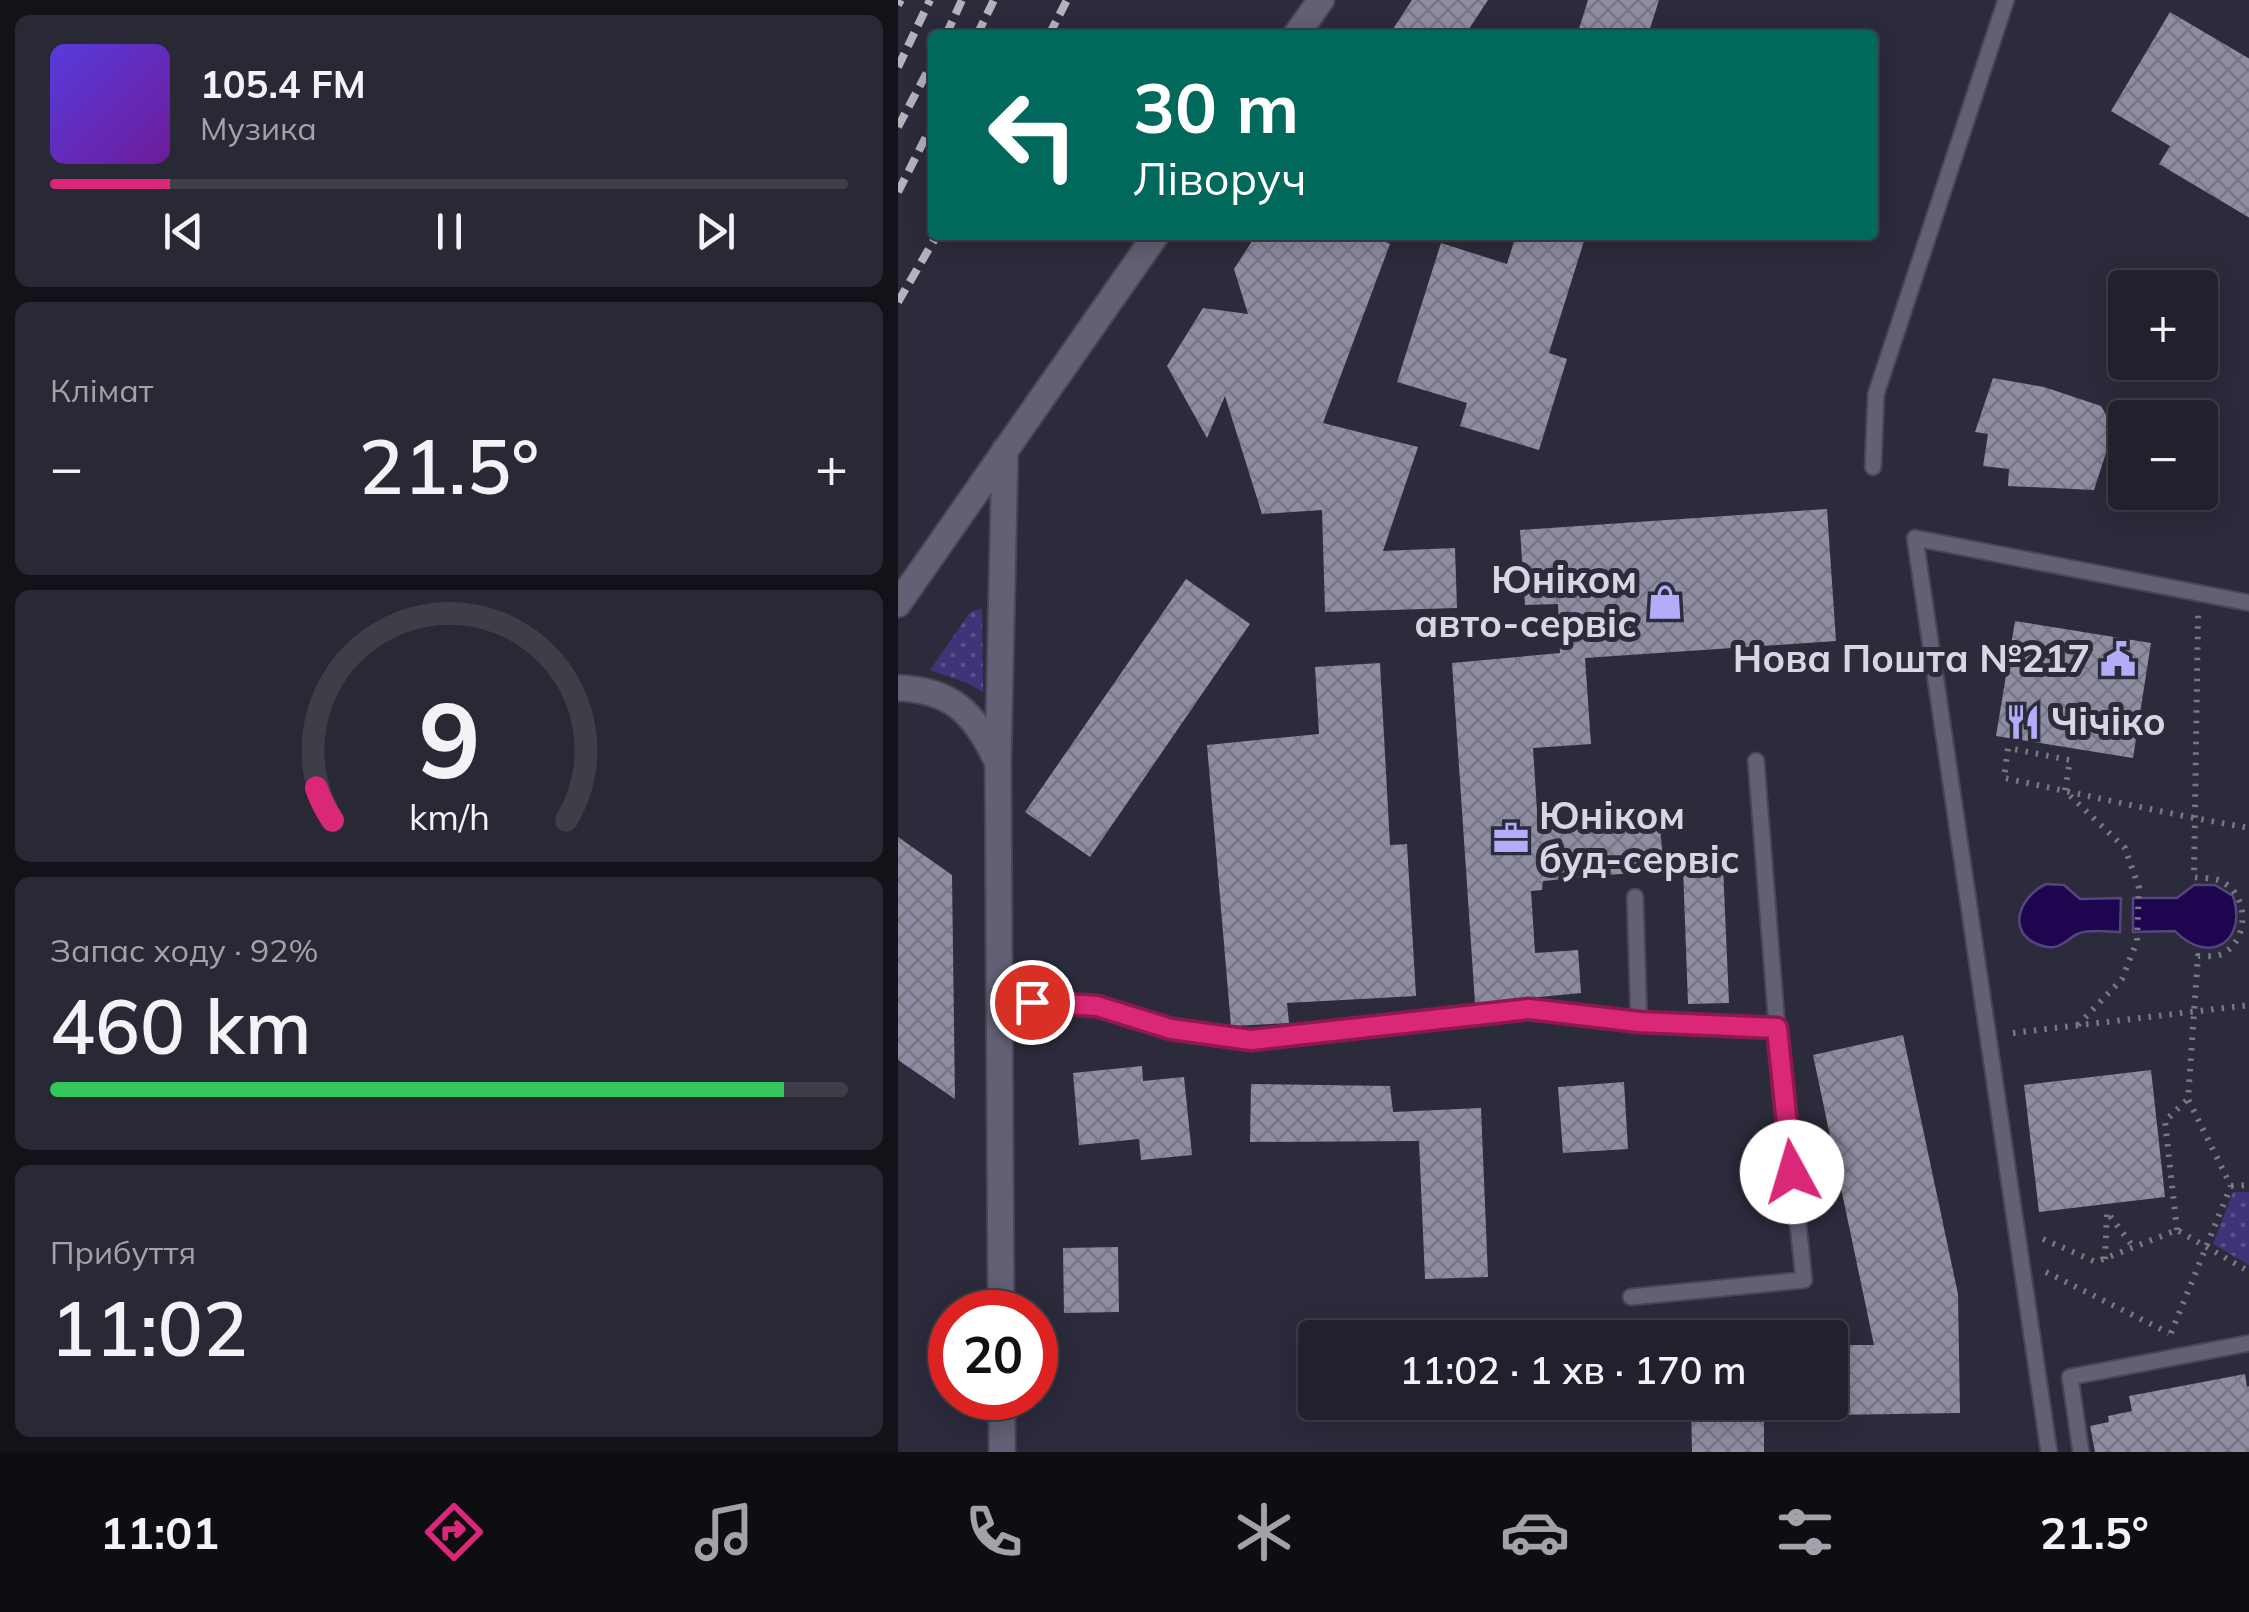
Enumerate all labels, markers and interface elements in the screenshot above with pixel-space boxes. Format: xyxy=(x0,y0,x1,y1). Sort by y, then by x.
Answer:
text: 105.4 FM xyxy=(200,60,366,108)
text: 30 m xyxy=(1133,63,1299,151)
icon: left xyxy=(968,70,1098,200)
text: Музика xyxy=(200,108,317,148)
text: Ліворуч xyxy=(1133,150,1307,206)
icon: previous xyxy=(156,204,211,259)
icon: pause xyxy=(422,204,477,259)
icon: next xyxy=(688,204,743,259)
map controls xyxy=(2108,270,2218,510)
button: + xyxy=(2108,270,2218,380)
text: Клімат xyxy=(50,370,153,410)
button: − xyxy=(2108,400,2218,510)
text: 21.5° xyxy=(359,419,539,513)
text: − xyxy=(50,432,83,501)
text: + xyxy=(815,432,848,501)
place label: Юніком авто-сервіс xyxy=(1414,555,1637,647)
shop icon: Юніком авто-сервіс xyxy=(1646,583,1684,621)
place label: Нова Пошта №217 xyxy=(1733,634,2090,682)
public building icon: Нова Пошта №217 xyxy=(2099,640,2137,678)
text: 9 xyxy=(418,673,480,804)
place label: Чічіко xyxy=(2051,697,2166,745)
restaurant icon: Чічіко xyxy=(2004,703,2042,741)
place label: Юніком буд-сервіс xyxy=(1539,791,1740,883)
text: km/h xyxy=(409,794,489,839)
office icon: Юніком буд-сервіс xyxy=(1492,819,1530,857)
text: Запас ходу · 92% xyxy=(50,930,318,970)
pin xyxy=(990,960,1075,1045)
icon: arrive xyxy=(1005,975,1060,1030)
text: 460 km xyxy=(50,979,312,1073)
position arrow xyxy=(1740,1120,1844,1224)
text: Прибуття xyxy=(50,1232,196,1272)
text: 11:02 xyxy=(50,1281,248,1375)
speed limit sign: 20 xyxy=(928,1290,1058,1420)
text: 11:02 · 1 хв · 170 m xyxy=(1400,1346,1746,1394)
icon: directions xyxy=(419,1497,489,1567)
icon: music xyxy=(689,1497,759,1567)
icon: phone xyxy=(959,1497,1029,1567)
icon: climate xyxy=(1229,1497,1299,1567)
icon: car xyxy=(1500,1497,1570,1567)
icon: filters xyxy=(1770,1497,1840,1567)
text: 11:01 xyxy=(100,1504,219,1560)
text: 21.5° xyxy=(2040,1504,2149,1560)

